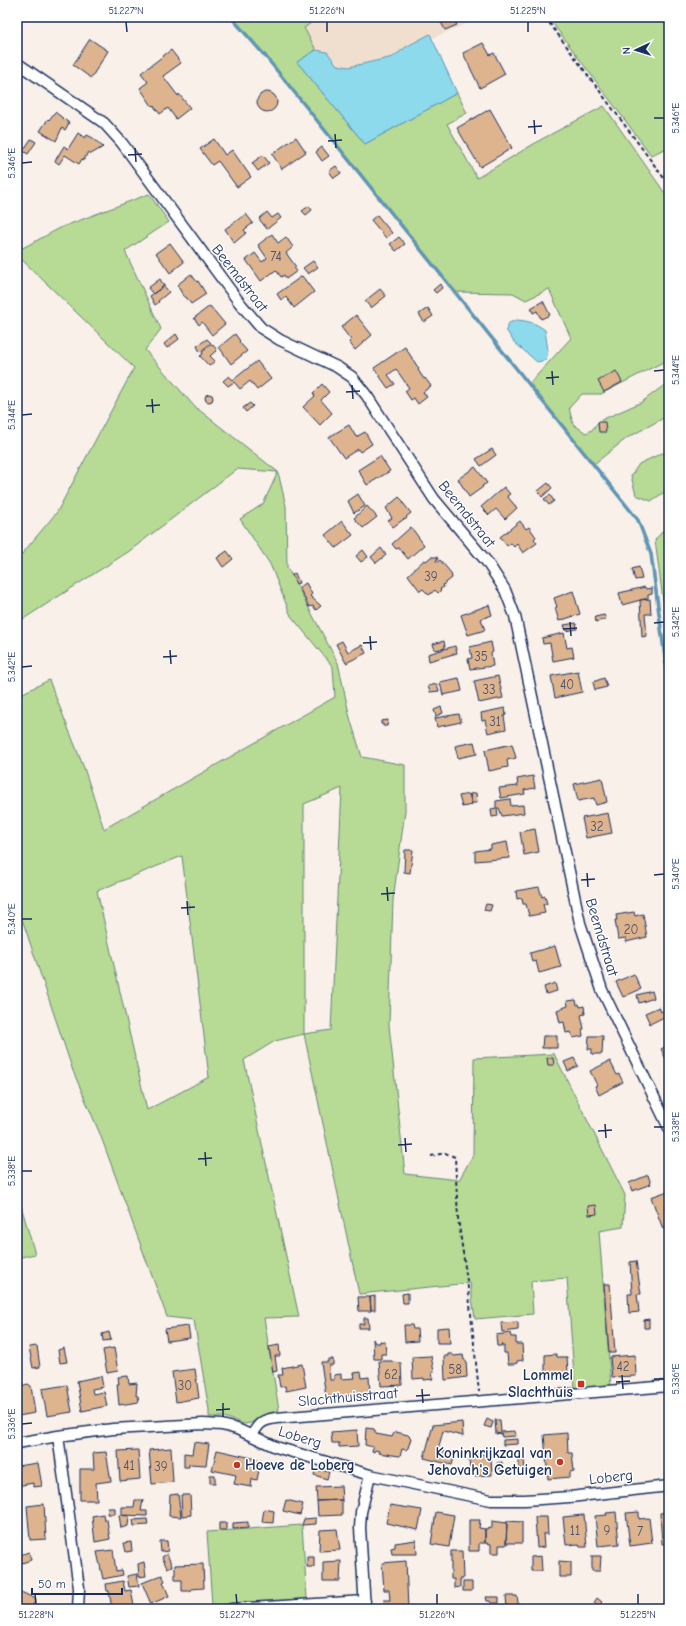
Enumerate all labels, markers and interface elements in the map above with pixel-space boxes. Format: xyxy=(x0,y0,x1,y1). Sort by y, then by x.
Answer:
text: 51.227°N xyxy=(108,5,144,17)
text: 51.226°N xyxy=(309,5,345,17)
text: 51.225°N xyxy=(510,5,546,17)
north arrow xyxy=(616,30,656,70)
text: N xyxy=(620,47,633,55)
text: 5.346°E xyxy=(670,103,682,133)
text: 5.346°E xyxy=(6,148,18,178)
street label: Beemdstraat xyxy=(208,241,272,316)
house number: 74 xyxy=(270,249,282,264)
text: 5.344°E xyxy=(670,355,682,385)
text: 5.344°E xyxy=(6,400,18,430)
street label: Beemdstraat xyxy=(435,477,500,552)
house number: 39 xyxy=(424,569,438,584)
text: 5.342°E xyxy=(670,607,682,637)
house number: 35 xyxy=(474,649,488,664)
text: 5.342°E xyxy=(6,652,18,682)
house number: 40 xyxy=(560,677,574,692)
house number: 33 xyxy=(482,682,496,697)
house number: 31 xyxy=(489,714,501,729)
house number: 32 xyxy=(590,819,604,834)
text: 5.340°E xyxy=(670,858,682,890)
street label: Beemdstraat xyxy=(582,896,623,979)
text: 5.340°E xyxy=(6,903,18,935)
house number: 20 xyxy=(624,922,638,937)
text: 5.338°E xyxy=(670,1112,682,1142)
text: 5.338°E xyxy=(6,1156,18,1186)
house number: 42 xyxy=(616,1359,630,1374)
house number: 58 xyxy=(448,1362,462,1377)
text: 5.336°E xyxy=(670,1364,682,1395)
place label: Lommel Slachthuis xyxy=(508,1366,573,1401)
house number: 62 xyxy=(384,1367,398,1382)
house number: 30 xyxy=(178,1378,192,1393)
marker: Lommel Slachthuis xyxy=(576,1379,586,1389)
street label: Slachthuisstraat xyxy=(297,1384,399,1410)
text: 5.336°E xyxy=(6,1409,18,1440)
street label: Loberg xyxy=(276,1422,324,1452)
place label: Koninkrijkzaal van Jehovah's Getuigen xyxy=(427,1444,552,1479)
place label: Hoeve de Loberg xyxy=(245,1456,355,1474)
marker: Koninkrijkzaal van Jehovah's Getuigen xyxy=(555,1457,565,1467)
house number: 41 xyxy=(123,1458,135,1473)
house number: 39 xyxy=(154,1459,168,1474)
marker: Hoeve de Loberg xyxy=(232,1460,242,1470)
street label: Loberg xyxy=(588,1466,634,1488)
house number: 11 xyxy=(570,1523,580,1538)
house number: 9 xyxy=(604,1523,611,1538)
house number: 7 xyxy=(637,1524,643,1539)
scale bar xyxy=(32,1570,122,1596)
text: 50 m xyxy=(38,1577,66,1591)
text: 51.228°N xyxy=(18,1609,54,1621)
text: 51.227°N xyxy=(219,1609,255,1621)
text: 51.226°N xyxy=(419,1609,455,1621)
text: 51.225°N xyxy=(620,1609,656,1621)

